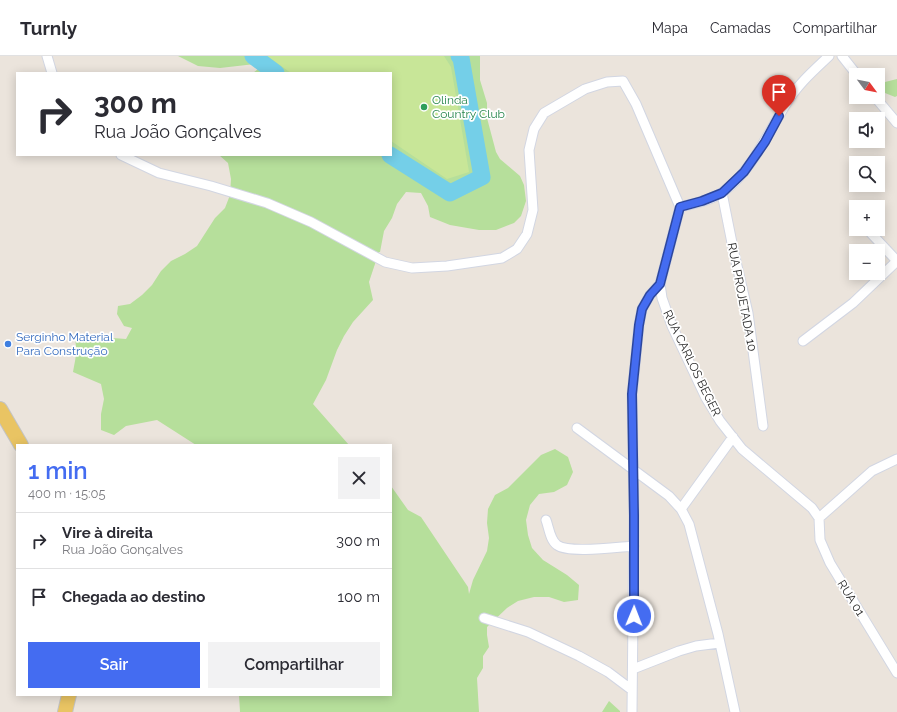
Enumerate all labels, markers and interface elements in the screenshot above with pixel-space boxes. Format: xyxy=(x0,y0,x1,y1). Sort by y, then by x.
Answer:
text: Turnly xyxy=(20,17,77,39)
text: Mapa xyxy=(652,20,688,36)
text: Camadas xyxy=(710,20,771,36)
text: Compartilhar xyxy=(793,20,877,36)
north arrow xyxy=(849,68,885,104)
map controls xyxy=(849,68,885,280)
pin xyxy=(762,75,796,116)
icon: arrive xyxy=(768,81,790,103)
text: 300 m xyxy=(94,87,177,120)
icon: right xyxy=(28,88,80,140)
place label: Olinda Country Club xyxy=(432,93,505,121)
marker: Olinda Country Club xyxy=(419,102,429,112)
button: sound xyxy=(849,112,885,148)
text: Rua João Gonçalves xyxy=(94,121,261,142)
button: search xyxy=(849,156,885,192)
button: + xyxy=(849,200,885,236)
street label: RUA PROJETADA 10 xyxy=(725,241,759,353)
button: − xyxy=(849,244,885,280)
street label: RUA CARLOS BEGER xyxy=(660,308,724,418)
place label: Serginho Material Para Construção xyxy=(16,330,114,358)
marker: Serginho Material Para Construção xyxy=(3,339,13,349)
text: 1 min xyxy=(28,456,88,485)
button: close xyxy=(338,457,380,499)
text: 400 m · 15:05 xyxy=(28,486,106,501)
text: Vire à direita xyxy=(62,524,153,542)
icon: right xyxy=(28,530,50,552)
text: 300 m xyxy=(336,532,380,550)
text: Rua João Gonçalves xyxy=(62,542,183,557)
street label: RUA 01 xyxy=(835,577,867,619)
icon: arrive xyxy=(28,586,50,608)
text: Chegada ao destino xyxy=(62,588,205,606)
text: 100 m xyxy=(338,588,380,606)
position arrow xyxy=(613,595,655,637)
button: Sair xyxy=(28,642,200,688)
button: Compartilhar xyxy=(208,642,380,688)

